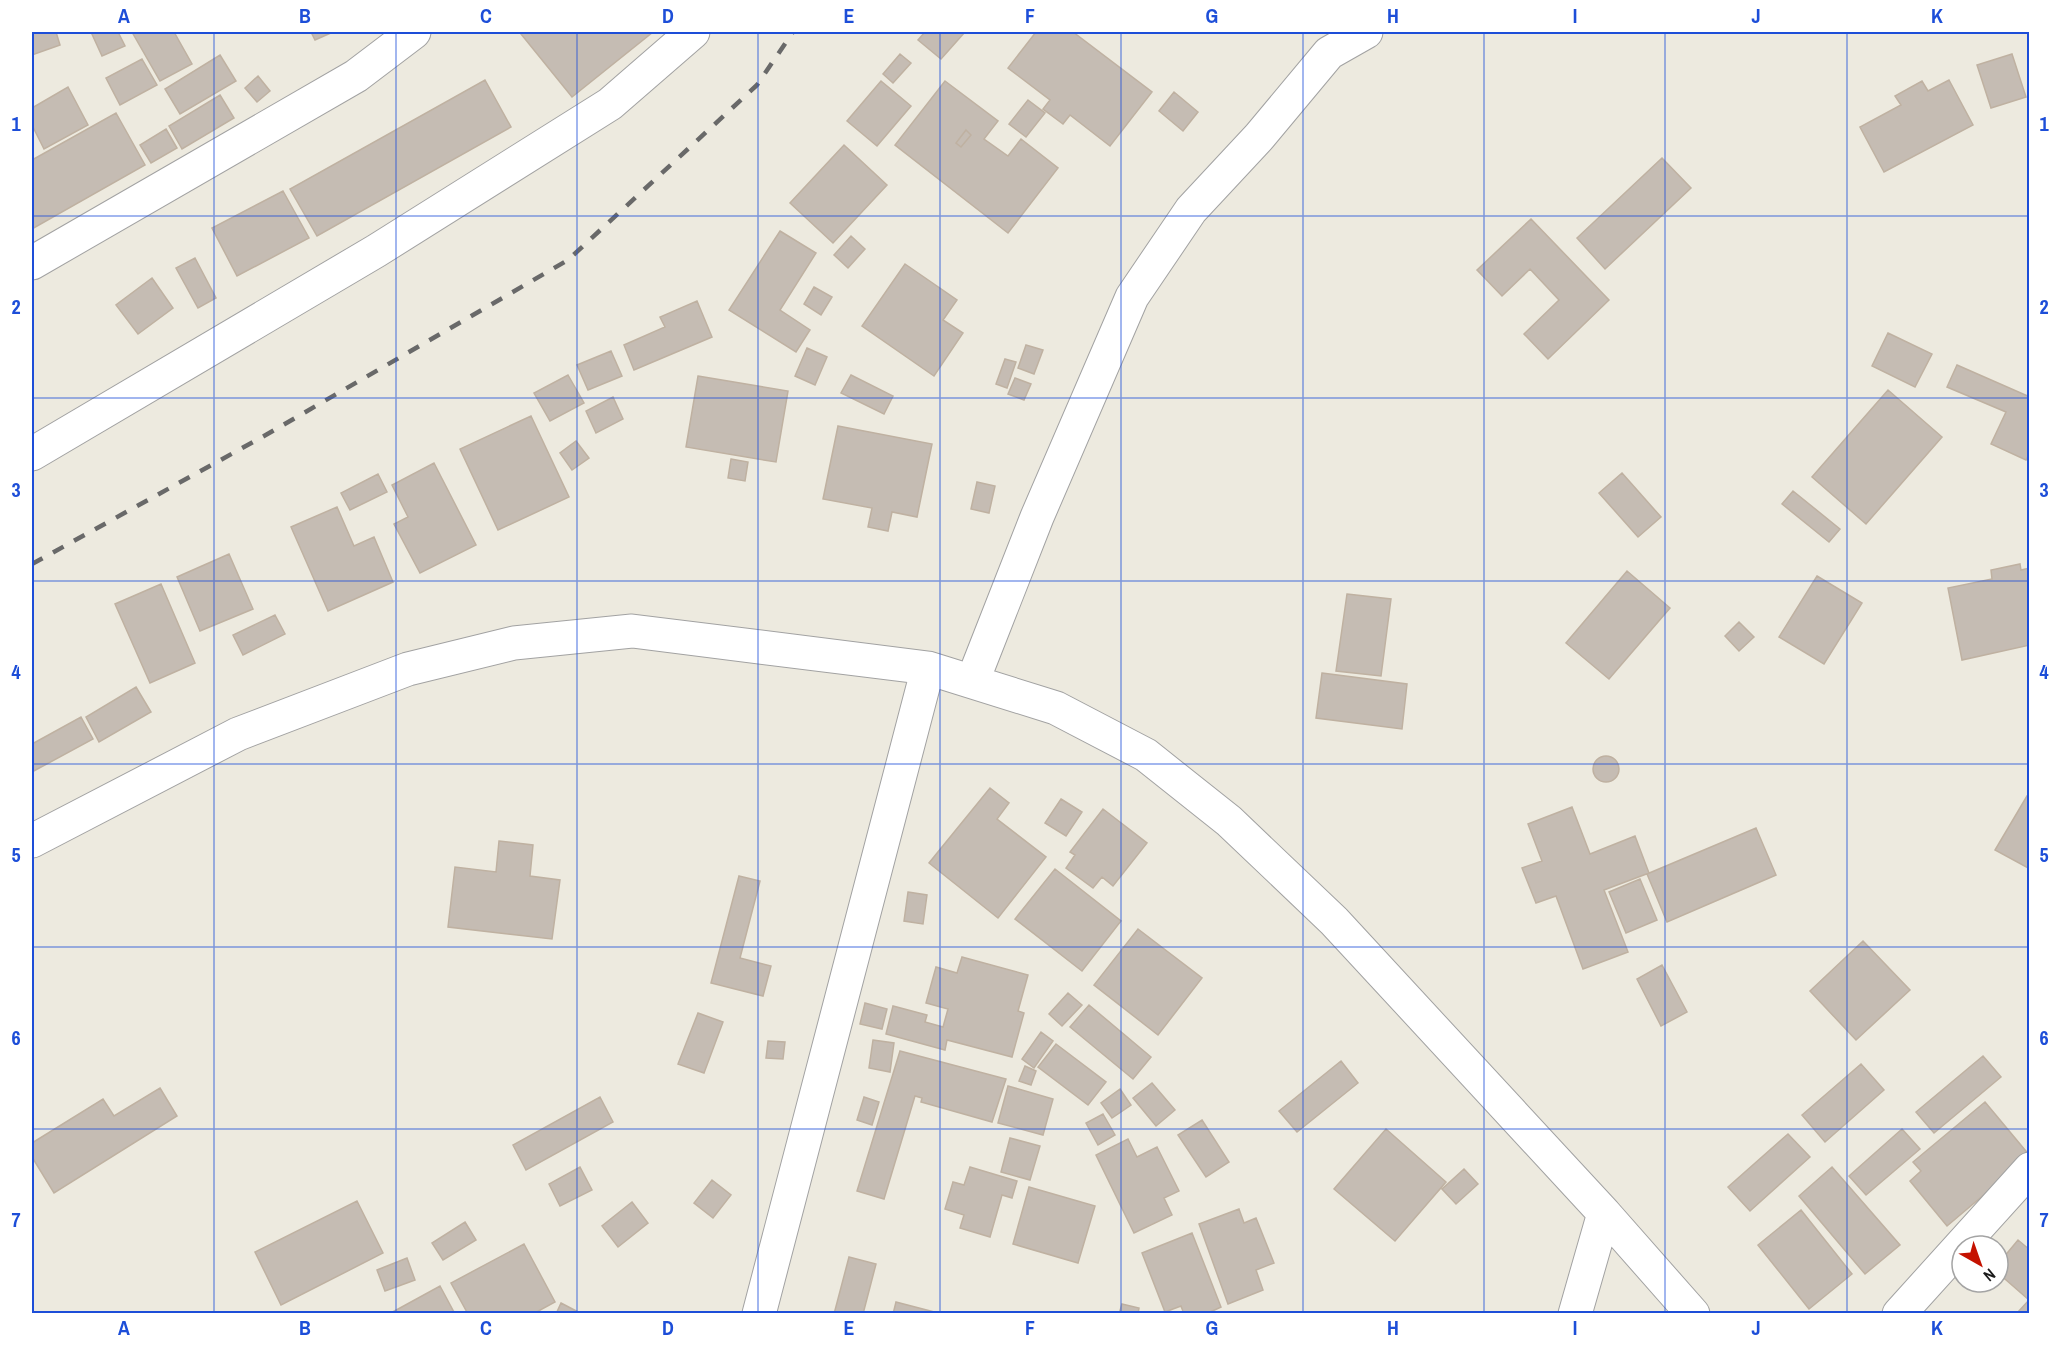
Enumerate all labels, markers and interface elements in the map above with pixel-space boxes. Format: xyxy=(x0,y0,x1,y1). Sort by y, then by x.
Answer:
text: A xyxy=(118,2,130,29)
text: B xyxy=(299,2,311,29)
text: C xyxy=(480,2,492,29)
text: D xyxy=(662,2,674,29)
text: E xyxy=(844,2,855,29)
text: F xyxy=(1025,2,1035,29)
text: G xyxy=(1206,2,1218,29)
text: H xyxy=(1387,2,1399,29)
text: I xyxy=(1573,2,1577,29)
text: J xyxy=(1751,2,1761,29)
text: K xyxy=(1931,2,1943,29)
text: 1 xyxy=(11,110,21,137)
text: 1 xyxy=(2039,110,2049,137)
text: 2 xyxy=(11,293,21,320)
text: 2 xyxy=(2039,293,2049,320)
text: 3 xyxy=(11,476,21,503)
text: 3 xyxy=(2039,476,2049,503)
text: 4 xyxy=(11,658,21,685)
text: 4 xyxy=(2039,658,2049,685)
text: 5 xyxy=(11,841,21,868)
text: 5 xyxy=(2039,841,2049,868)
text: 6 xyxy=(11,1024,21,1051)
text: 6 xyxy=(2039,1024,2049,1051)
text: 7 xyxy=(11,1206,21,1233)
text: 7 xyxy=(2039,1206,2049,1233)
north arrow xyxy=(1950,1234,2010,1294)
text: N xyxy=(1979,1264,2000,1287)
text: A xyxy=(118,1314,130,1341)
text: B xyxy=(299,1314,311,1341)
text: C xyxy=(480,1314,492,1341)
text: D xyxy=(662,1314,674,1341)
text: E xyxy=(844,1314,855,1341)
text: F xyxy=(1025,1314,1035,1341)
text: G xyxy=(1206,1314,1218,1341)
text: H xyxy=(1387,1314,1399,1341)
text: I xyxy=(1573,1314,1577,1341)
text: J xyxy=(1751,1314,1761,1341)
text: K xyxy=(1931,1314,1943,1341)

